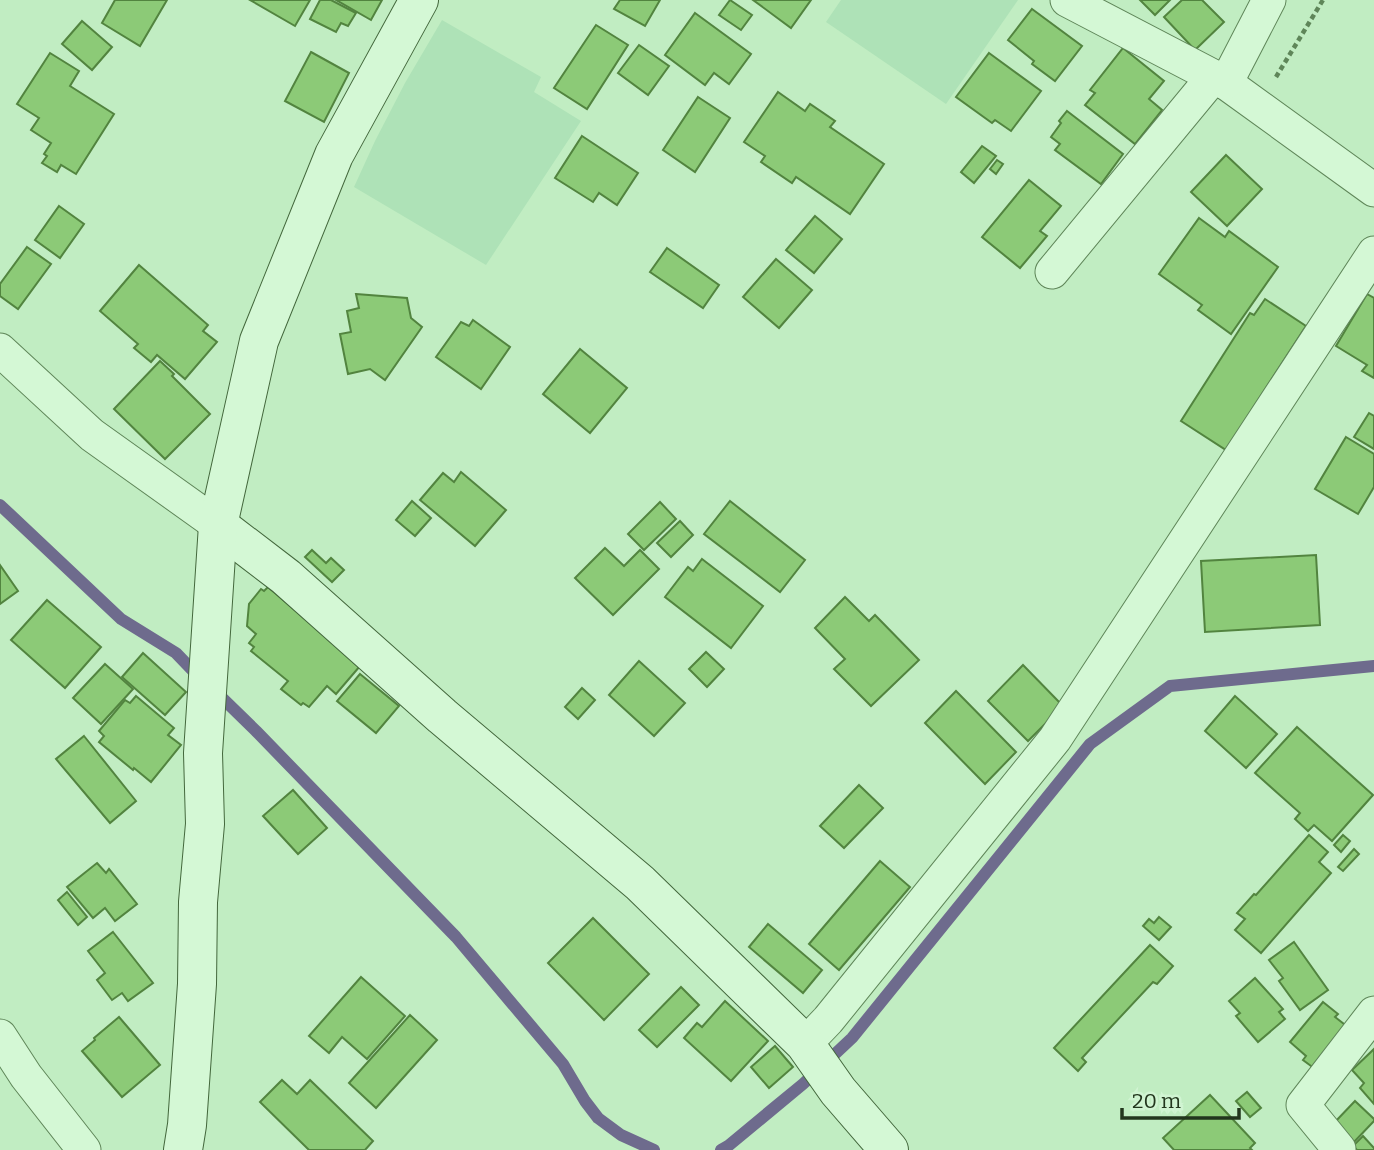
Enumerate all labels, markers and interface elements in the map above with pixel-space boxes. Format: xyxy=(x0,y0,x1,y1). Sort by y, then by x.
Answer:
scale bar xyxy=(1122,1076,1239,1120)
text: 20 m xyxy=(1132,1088,1181,1114)

